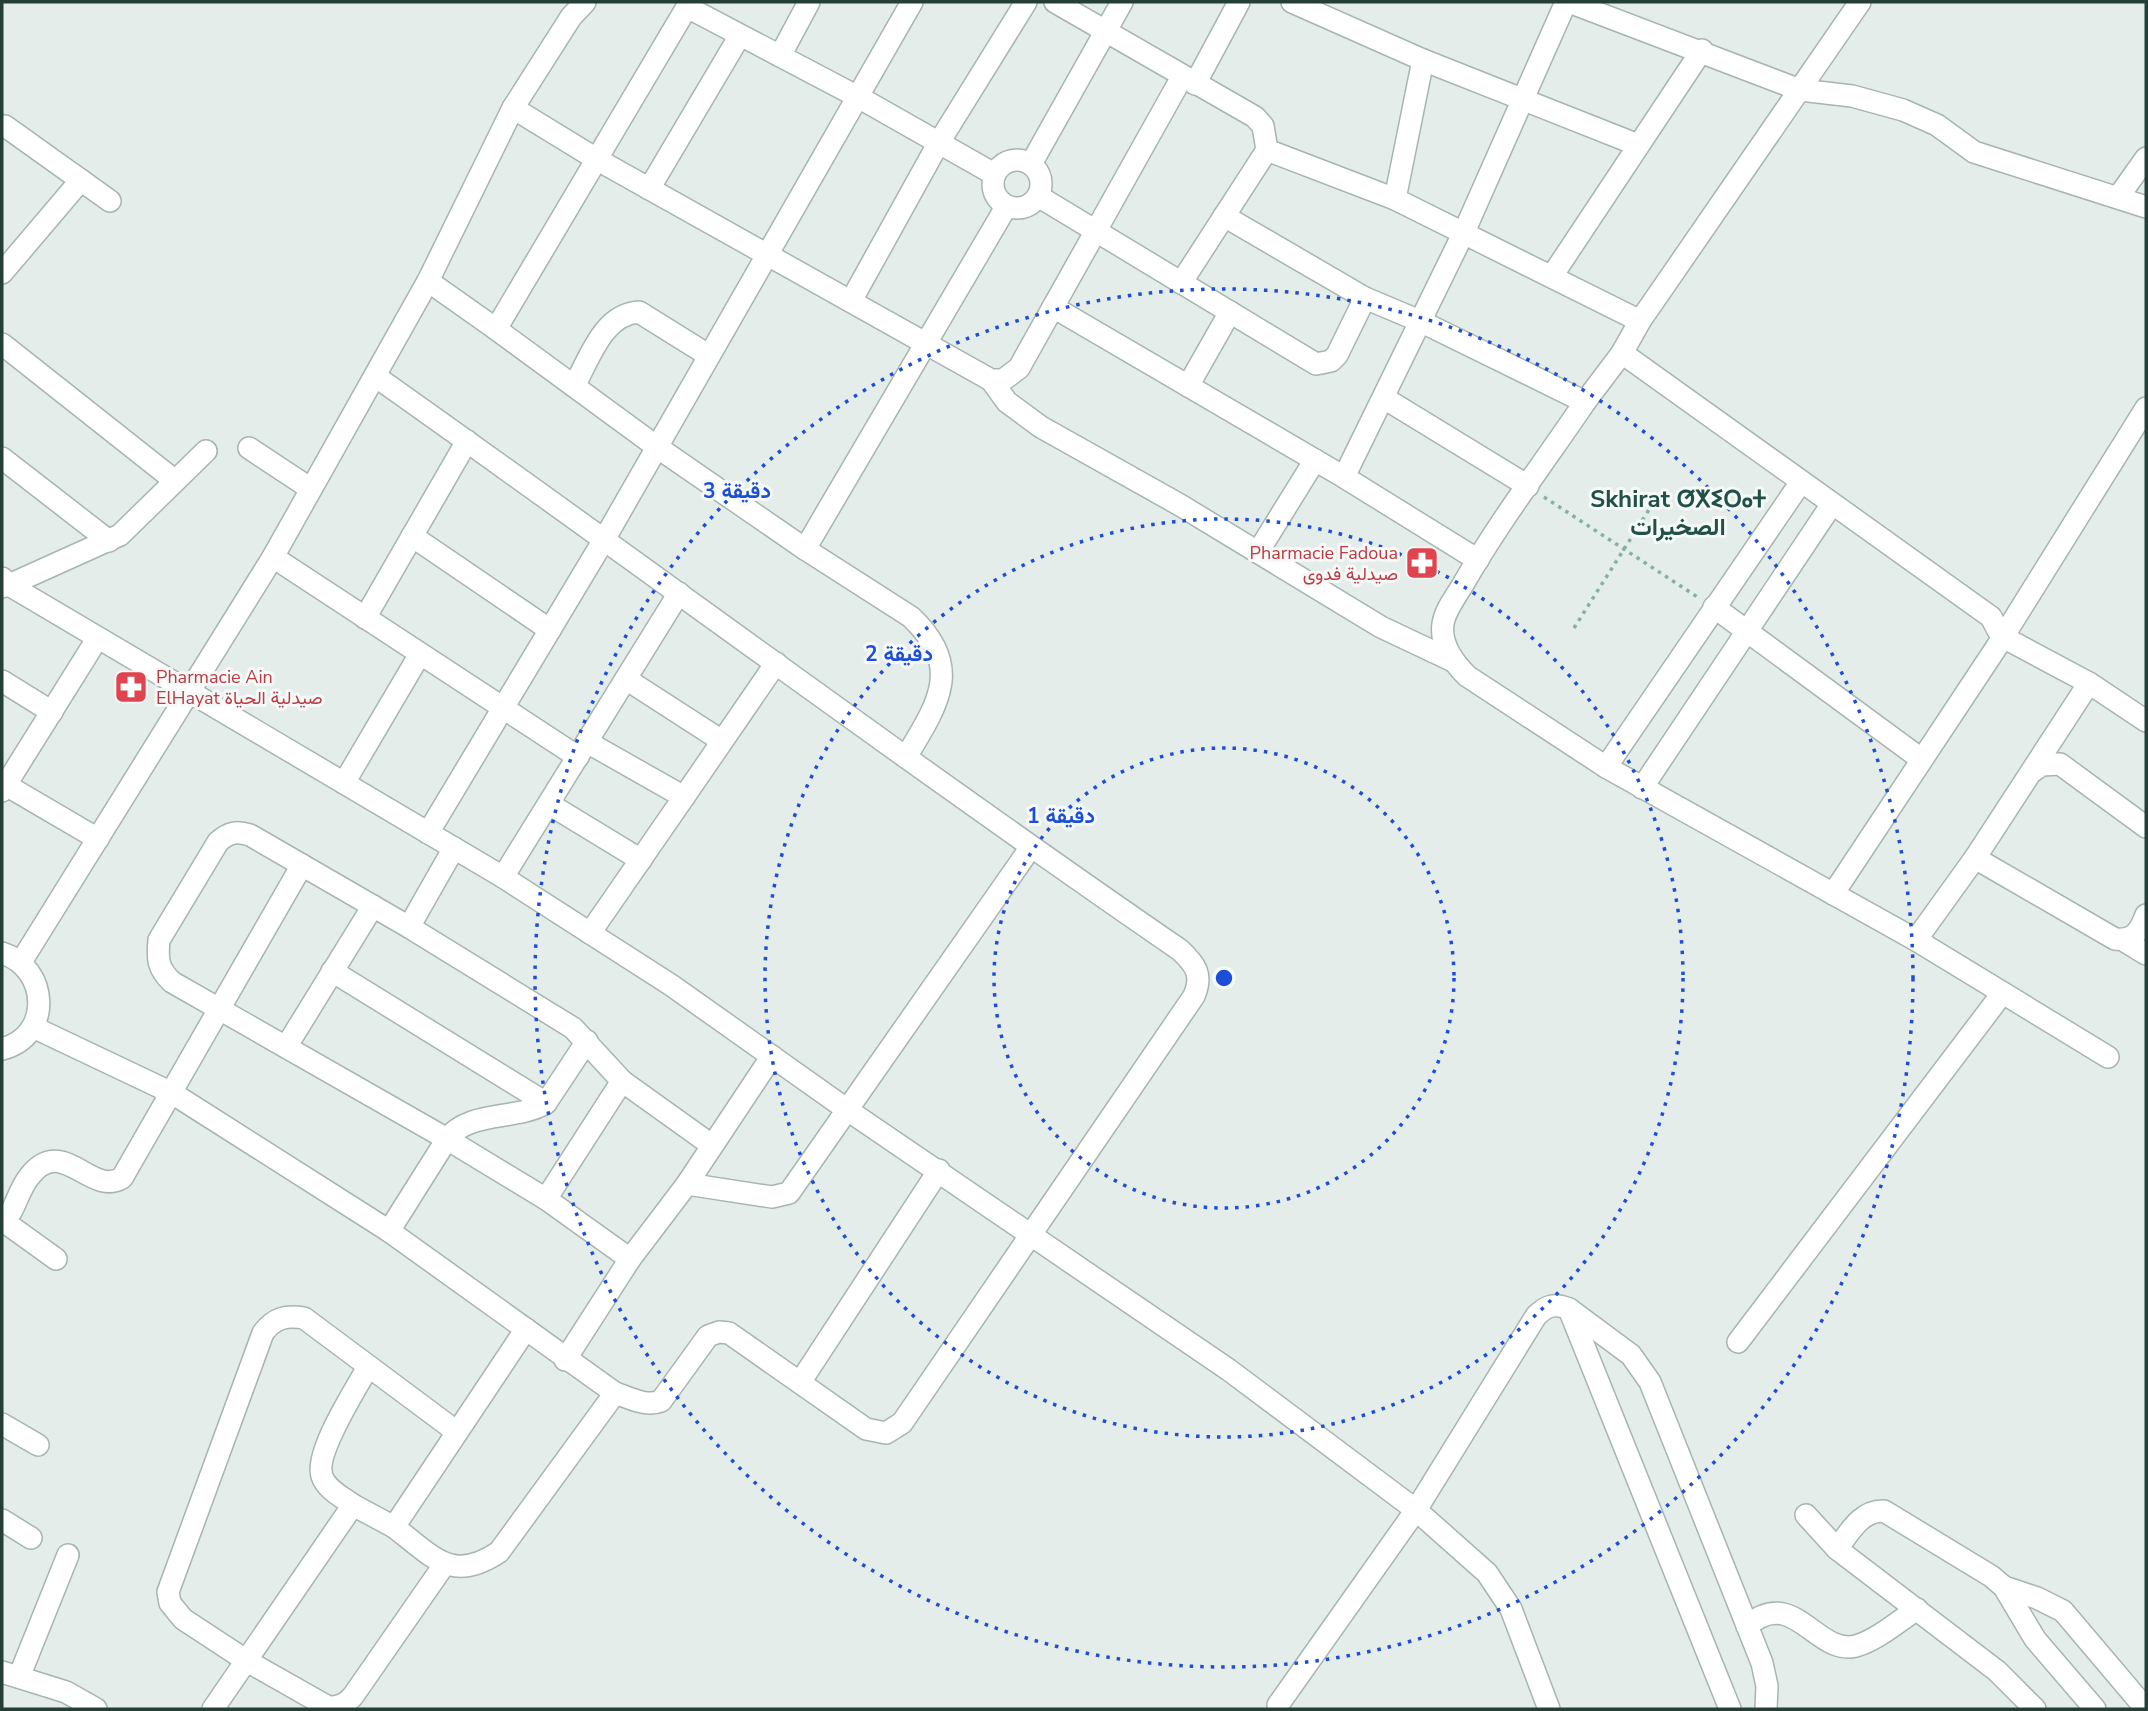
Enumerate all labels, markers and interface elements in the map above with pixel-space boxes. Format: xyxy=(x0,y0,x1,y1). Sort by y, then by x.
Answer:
text: 3 دقيقة xyxy=(703,477,771,505)
district label: Skhirat ⵚⵅⵉⵔⴰⵜ الصخيرات xyxy=(1590,483,1767,543)
place label: Pharmacie Fadoua صيدلية فدوى xyxy=(1250,541,1398,586)
pharmacy icon: Pharmacie Fadoua صيدلية فدوى xyxy=(1403,544,1441,582)
text: 2 دقيقة xyxy=(865,640,933,668)
place label: Pharmacie Ain ElHayat صيدلية الحياة xyxy=(156,665,323,710)
pharmacy icon: Pharmacie Ain ElHayat صيدلية الحياة xyxy=(112,668,150,706)
text: 1 دقيقة xyxy=(1027,802,1095,830)
centre of rings xyxy=(1212,966,1236,990)

